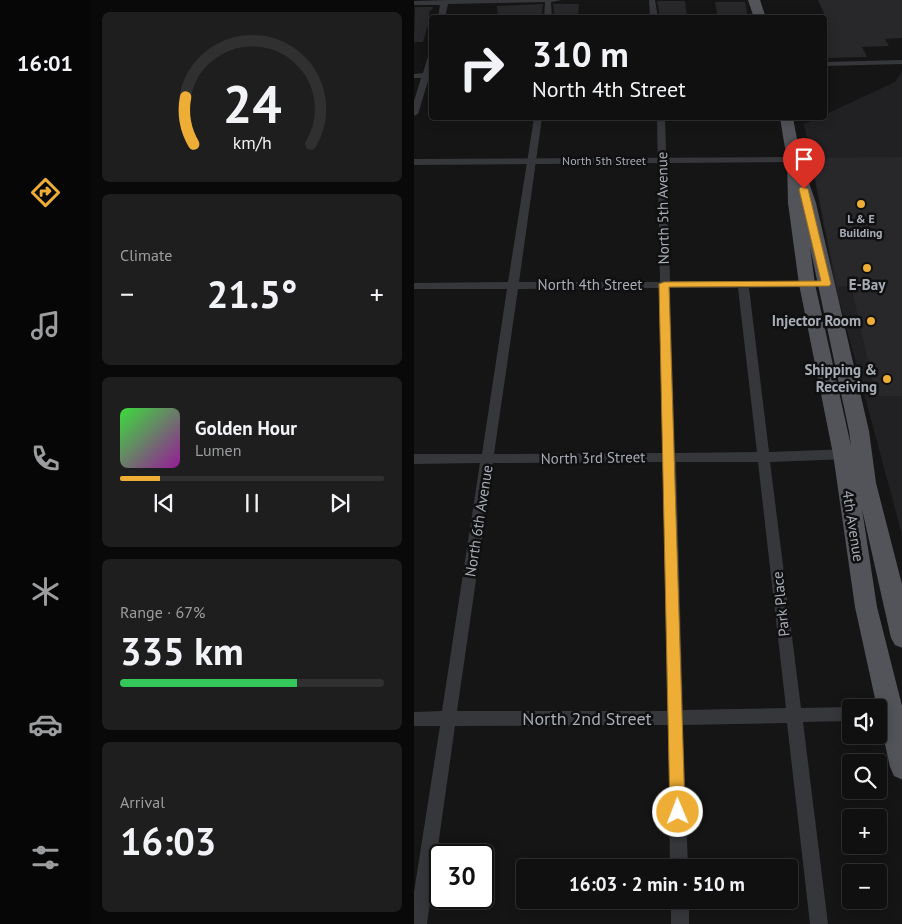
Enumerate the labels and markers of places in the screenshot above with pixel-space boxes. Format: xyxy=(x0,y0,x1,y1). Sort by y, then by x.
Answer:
pin xyxy=(783,138,825,189)
marker: L & E Building xyxy=(855,198,867,210)
place label: L & E Building xyxy=(840,211,882,240)
marker: E-Bay xyxy=(861,262,873,274)
place label: E-Bay xyxy=(849,275,886,294)
place label: Injector Room xyxy=(772,311,861,330)
marker: Injector Room xyxy=(865,315,877,327)
place label: Shipping & Receiving xyxy=(804,360,877,396)
marker: Shipping & Receiving xyxy=(881,373,893,385)

